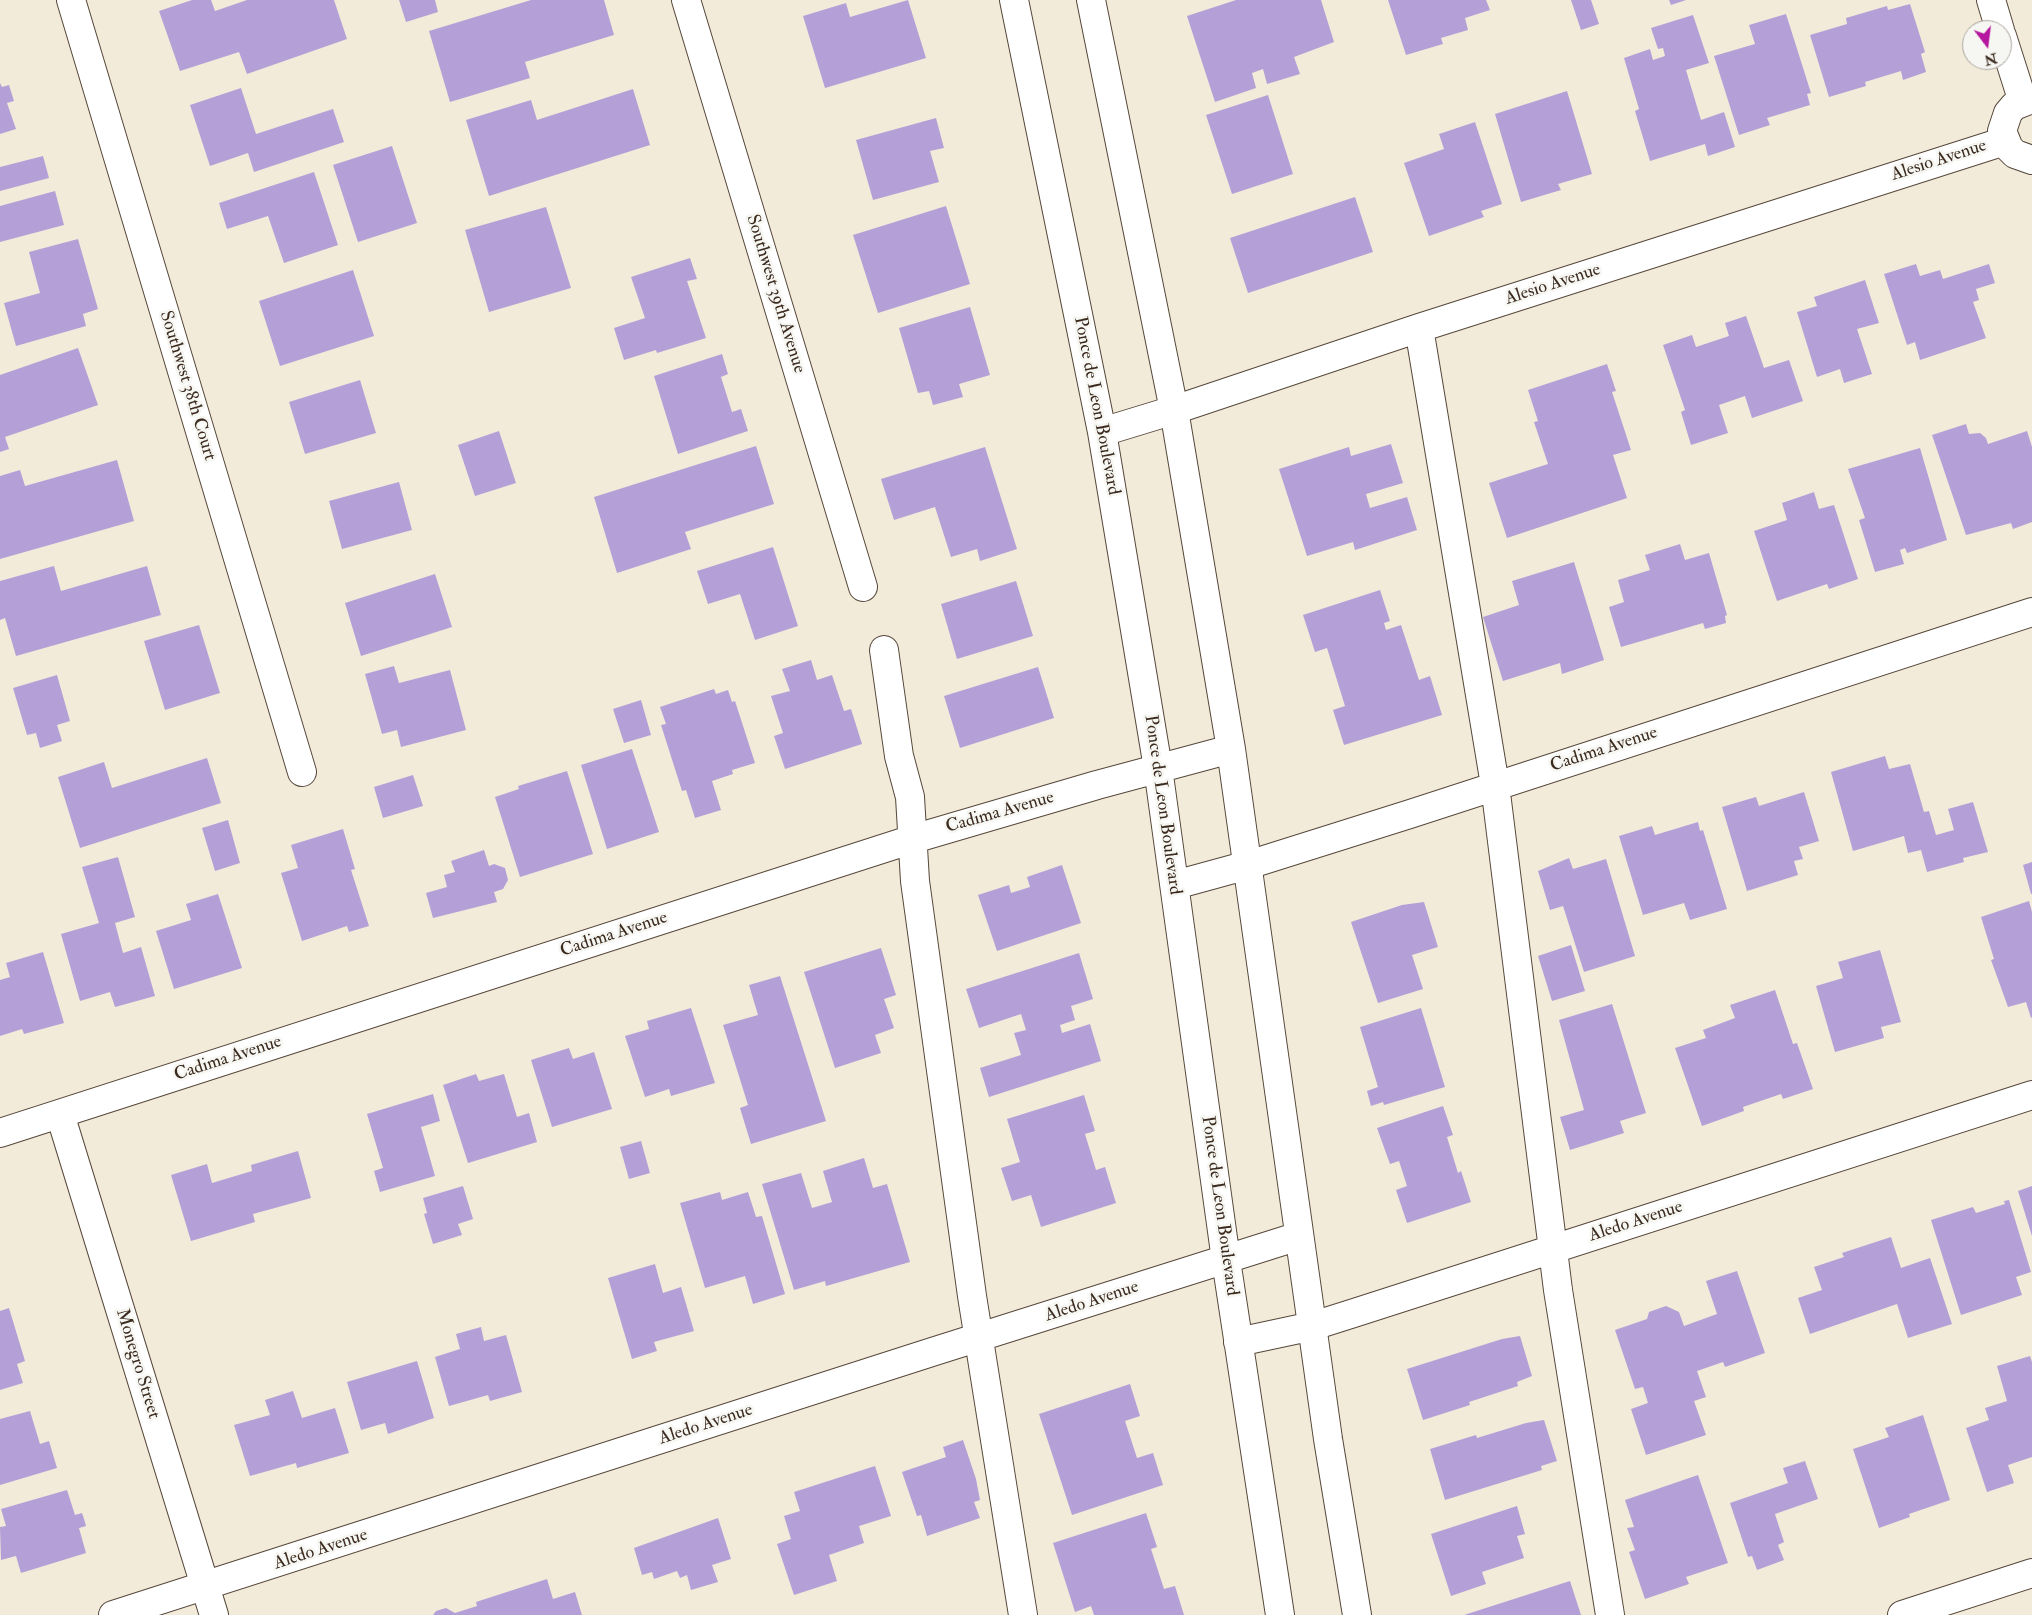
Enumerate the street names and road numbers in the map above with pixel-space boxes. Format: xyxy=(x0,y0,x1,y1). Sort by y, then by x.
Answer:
street label: Alesio Avenue xyxy=(1889,135,1989,187)
street label: Southwest 39th Avenue xyxy=(741,212,809,376)
street label: Alesio Avenue xyxy=(1503,259,1603,311)
street label: Southwest 38th Court xyxy=(154,309,220,463)
street label: Ponce de Leon Boulevard xyxy=(1068,315,1124,497)
street label: Ponce de Leon Boulevard xyxy=(1139,714,1185,896)
street label: Cadima Avenue xyxy=(1548,723,1660,777)
street label: Cadima Avenue xyxy=(943,787,1057,839)
street label: Cadima Avenue xyxy=(558,908,670,962)
street label: Cadima Avenue xyxy=(172,1032,284,1086)
street label: Ponce de Leon Boulevard xyxy=(1196,1115,1242,1297)
street label: Aledo Avenue xyxy=(1587,1197,1685,1247)
street label: Aledo Avenue xyxy=(1043,1277,1141,1327)
street label: Monegro Street xyxy=(110,1306,164,1422)
street label: Aledo Avenue xyxy=(657,1400,755,1450)
street label: Aledo Avenue xyxy=(272,1525,370,1575)

